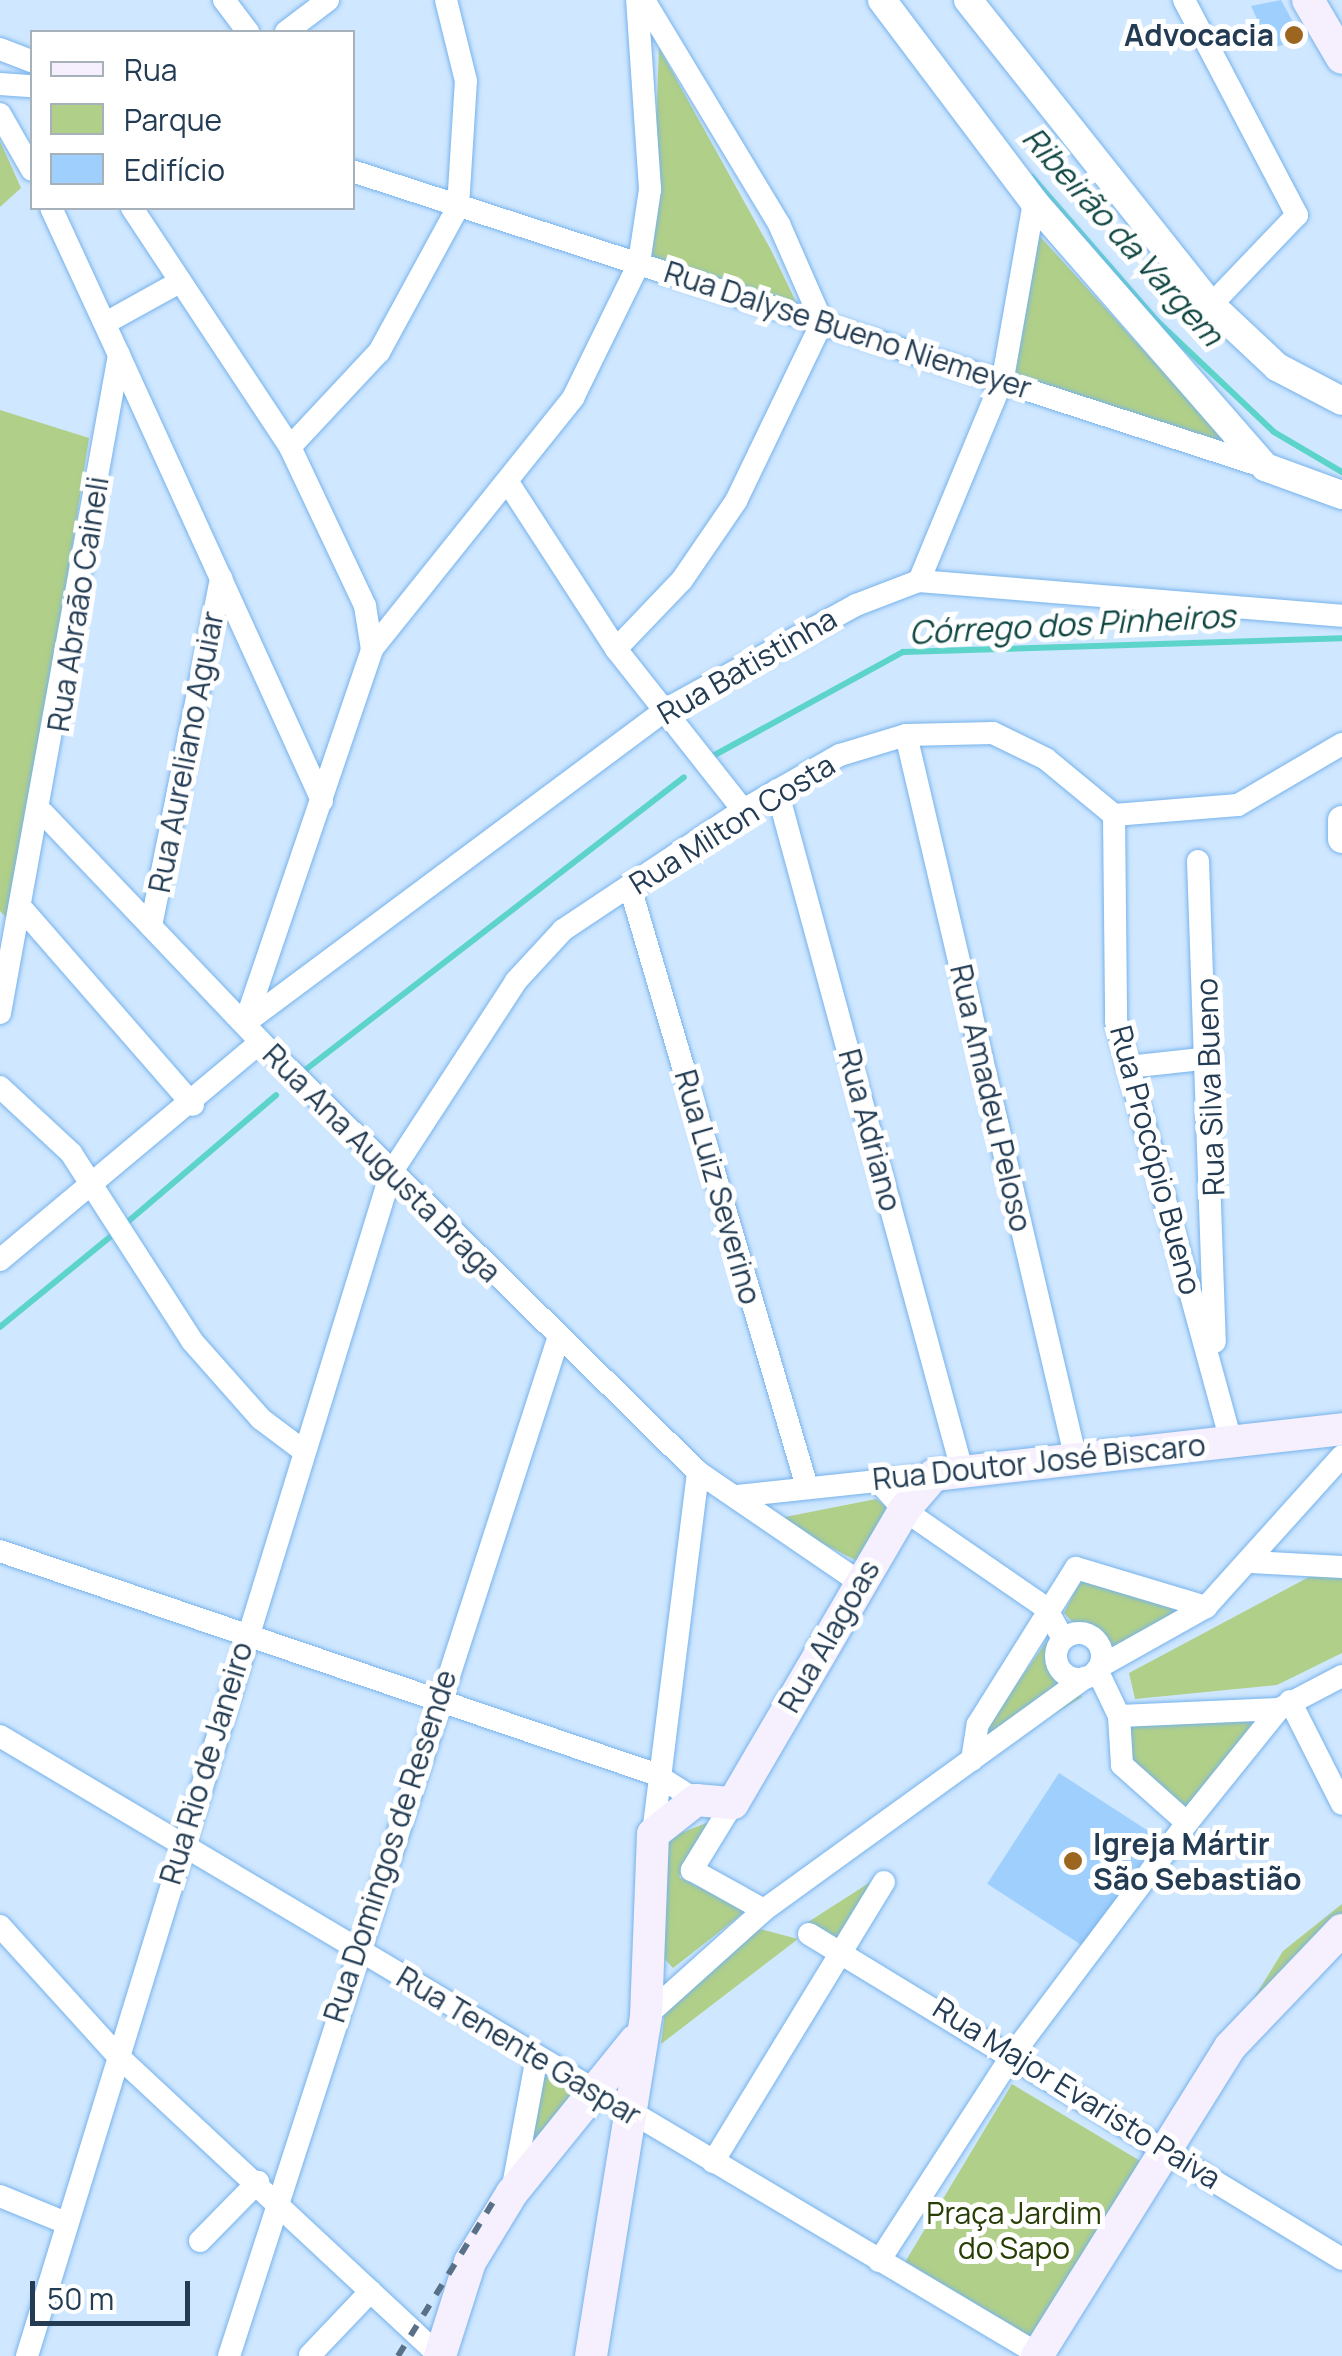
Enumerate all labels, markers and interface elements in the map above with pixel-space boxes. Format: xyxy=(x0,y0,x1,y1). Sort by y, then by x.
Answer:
place label: Advocacia xyxy=(1124,17,1274,53)
marker: Advocacia xyxy=(1283,24,1305,46)
legend xyxy=(30,30,355,210)
text: Rua xyxy=(124,49,177,90)
text: Parque xyxy=(124,99,222,140)
water label: Ribeirão da Vargem xyxy=(1015,119,1231,353)
text: Edifício xyxy=(124,149,225,190)
street label: Rua Dalyse Bueno Niemeyer xyxy=(660,254,1036,406)
street label: Rua Abraão Caineli xyxy=(40,474,116,734)
water label: Córrego dos Pinheiros xyxy=(908,596,1236,652)
street label: Rua Batistinha xyxy=(651,600,843,732)
street label: Rua Aureliano Aguiar xyxy=(141,608,231,896)
street label: Rua Milton Costa xyxy=(623,746,841,902)
street label: Rua Amadeu Peloso xyxy=(943,961,1039,1235)
street label: Rua Silva Bueno xyxy=(1188,978,1232,1196)
street label: Rua Procópio Bueno xyxy=(1103,1022,1209,1298)
street label: Rua Ana Augusta Braga xyxy=(256,1037,508,1289)
street label: Rua Adriano xyxy=(831,1045,909,1215)
street label: Rua Luiz Severino xyxy=(667,1066,769,1308)
street label: Rua Doutor José Biscaro xyxy=(871,1427,1207,1497)
street label: Rua Alagoas xyxy=(771,1553,887,1719)
street label: Rua Rio de Janeiro xyxy=(152,1637,260,1889)
street label: Rua Domingos de Resende xyxy=(316,1665,464,2027)
place label: Igreja Mártir São Sebastião xyxy=(1093,1826,1302,1896)
marker: Igreja Mártir São Sebastião xyxy=(1062,1850,1084,1872)
street label: Rua Tenente Gaspar xyxy=(390,1959,648,2133)
street label: Rua Major Evaristo Paiva xyxy=(927,1990,1227,2196)
park label: Praça Jardim do Sapo xyxy=(926,2195,1102,2266)
scale bar xyxy=(35,2261,195,2323)
text: 50 m xyxy=(47,2278,114,2319)

